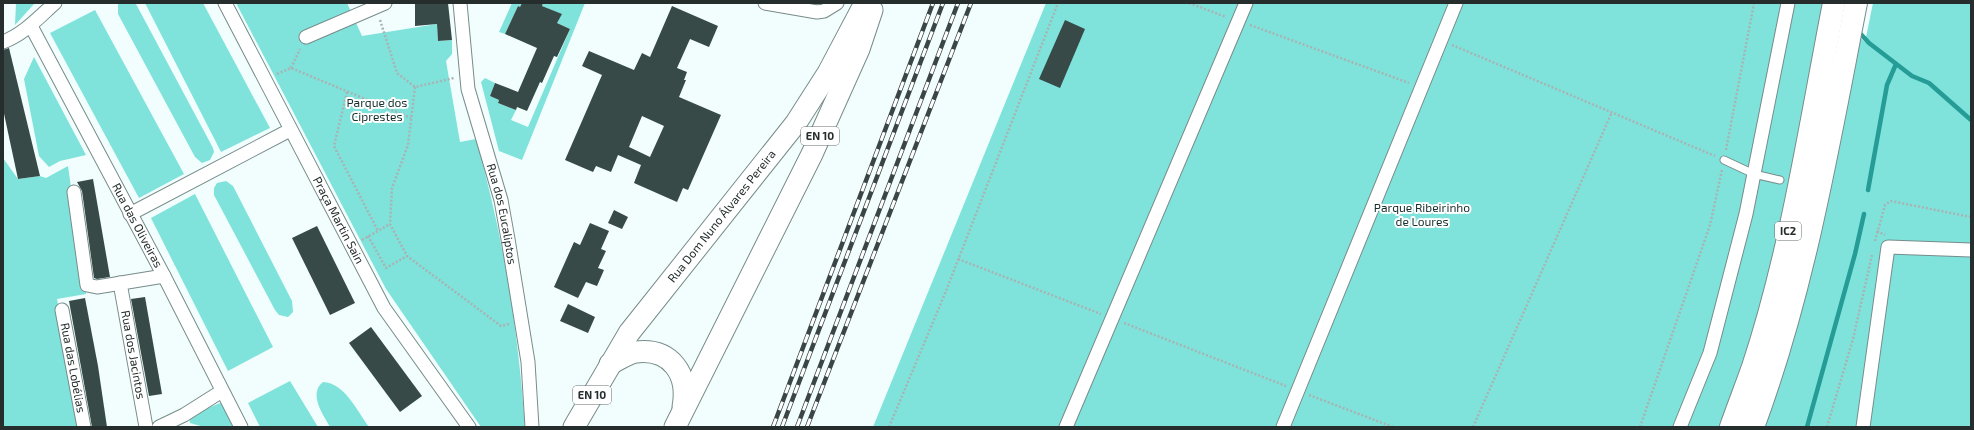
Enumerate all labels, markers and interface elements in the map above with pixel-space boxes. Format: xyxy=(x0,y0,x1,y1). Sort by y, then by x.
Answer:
park label: Parque dos Ciprestes xyxy=(347,95,407,123)
road number: EN 10 xyxy=(801,127,839,145)
street label: Rua Dom Nuno Álvares Pereira xyxy=(664,147,778,285)
street label: Rua dos Eucaliptos xyxy=(484,162,520,265)
street label: Praça Martin Sain xyxy=(311,174,368,266)
street label: Rua das Oliveiras xyxy=(110,180,166,270)
park label: Parque Ribeirinho de Loures xyxy=(1374,200,1470,228)
road number: IC2 xyxy=(1775,222,1801,240)
street label: Rua dos Jacintos xyxy=(119,309,149,400)
street label: Rua das Lobélias xyxy=(59,322,89,414)
road number: EN 10 xyxy=(573,386,611,404)

